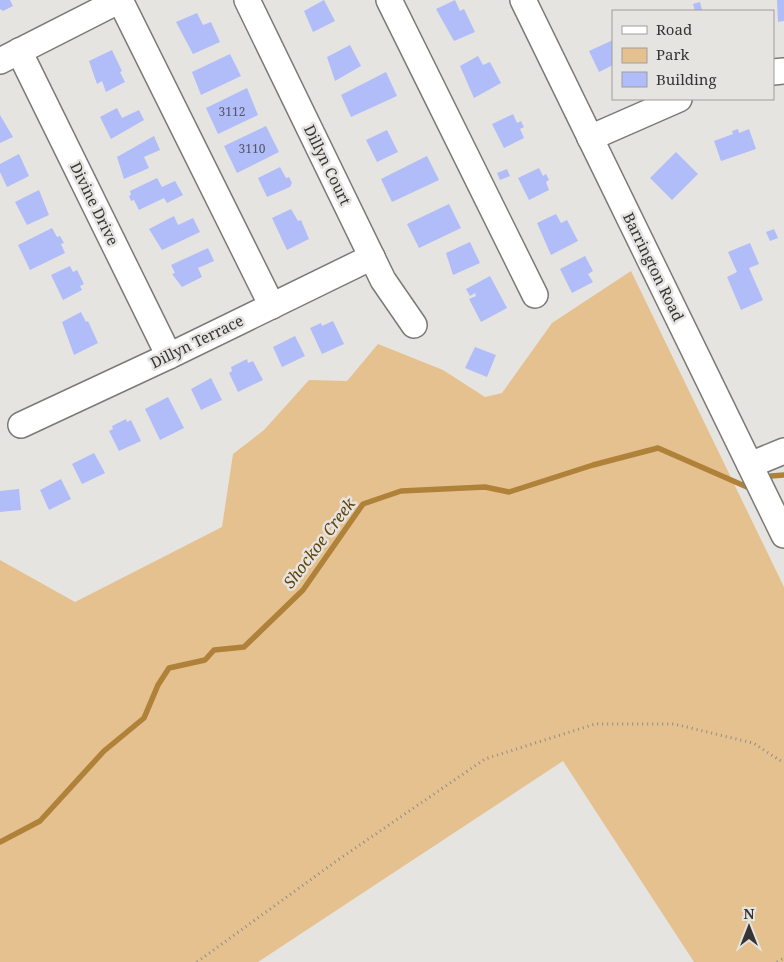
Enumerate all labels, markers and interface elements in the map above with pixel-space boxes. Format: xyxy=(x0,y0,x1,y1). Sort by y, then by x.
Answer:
legend xyxy=(612,10,774,100)
text: Road xyxy=(656,19,692,39)
text: Park xyxy=(656,44,690,64)
text: Building xyxy=(656,69,717,89)
house number: 3112 xyxy=(219,103,245,120)
street label: Dillyn Court xyxy=(300,121,356,208)
house number: 3110 xyxy=(239,140,266,157)
street label: Divine Drive xyxy=(66,159,124,249)
street label: Barrington Road xyxy=(619,209,689,324)
street label: Dillyn Terrace xyxy=(147,310,246,372)
water label: Shockoe Creek xyxy=(278,493,361,592)
north arrow xyxy=(724,902,774,952)
text: N xyxy=(743,904,755,923)

